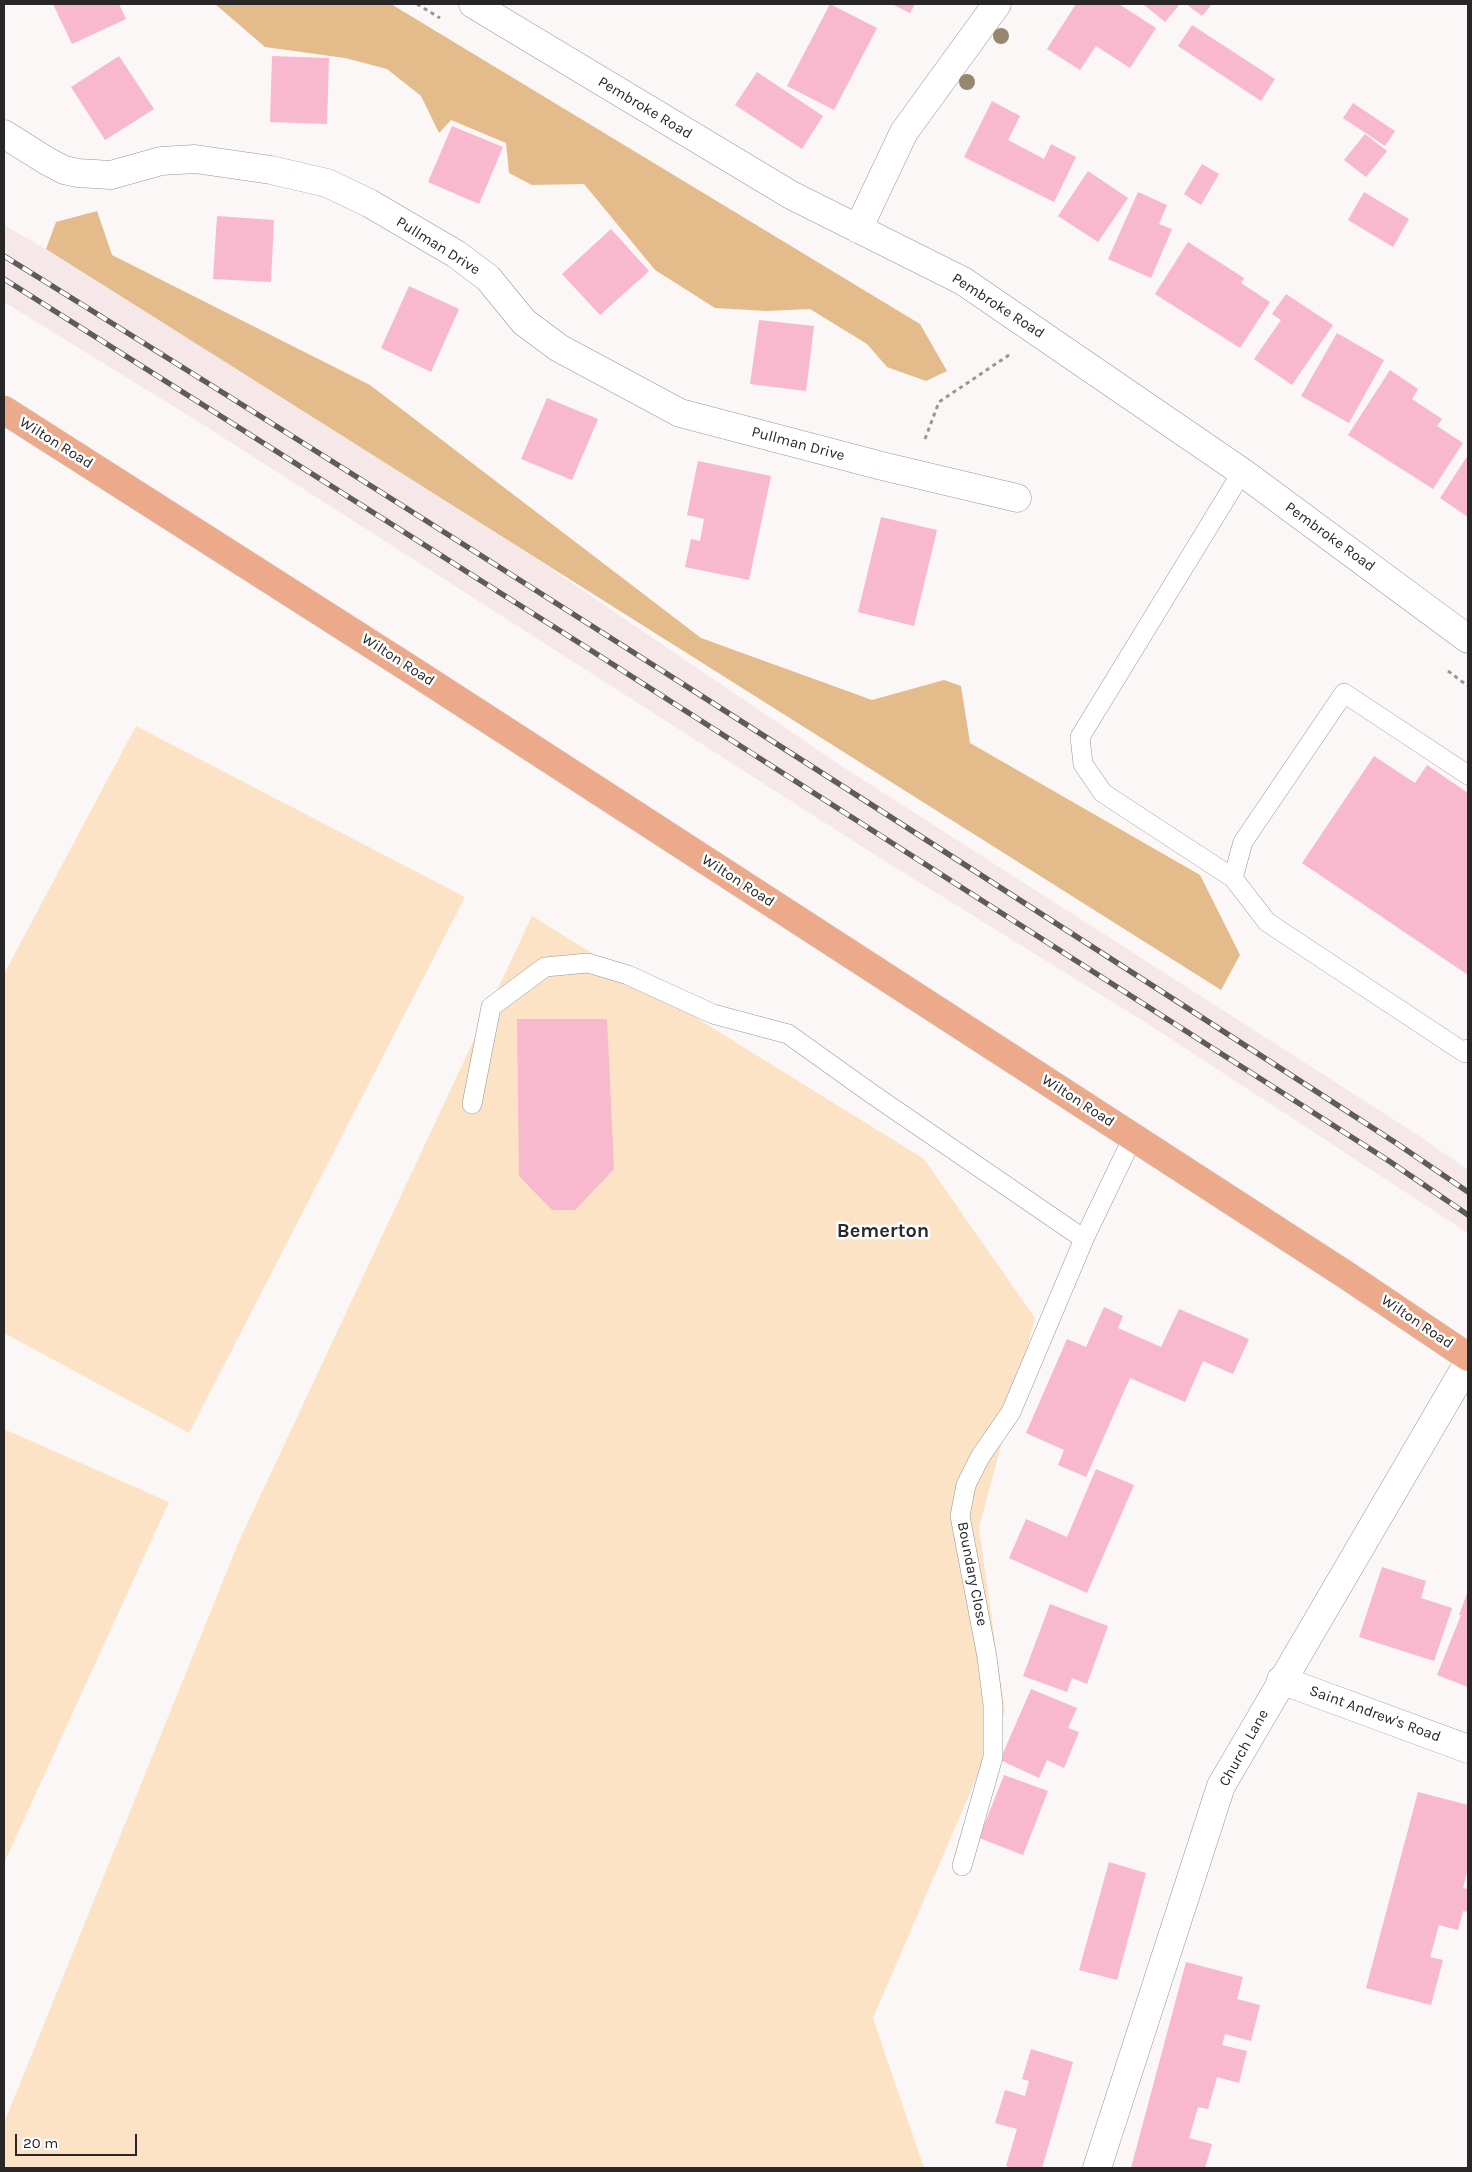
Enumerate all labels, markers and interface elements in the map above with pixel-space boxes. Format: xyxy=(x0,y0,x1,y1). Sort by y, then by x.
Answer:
street label: Pembroke Road xyxy=(595,73,695,143)
street label: Pullman Drive xyxy=(393,213,483,279)
street label: Pembroke Road xyxy=(948,269,1048,343)
street label: Wilton Road xyxy=(16,413,96,473)
street label: Pullman Drive xyxy=(749,423,847,465)
street label: Pembroke Road xyxy=(1282,498,1378,576)
street label: Wilton Road xyxy=(358,630,438,690)
street label: Wilton Road xyxy=(698,851,778,911)
street label: Wilton Road xyxy=(1038,1071,1118,1131)
district label: Bemerton xyxy=(837,1219,929,1243)
street label: Wilton Road xyxy=(1378,1291,1456,1353)
street label: Boundary Close xyxy=(953,1520,991,1628)
street label: Saint Andrew's Road xyxy=(1307,1682,1443,1746)
street label: Church Lane xyxy=(1215,1706,1273,1790)
scale bar xyxy=(18,2124,140,2156)
text: 20 m xyxy=(23,2134,58,2152)

